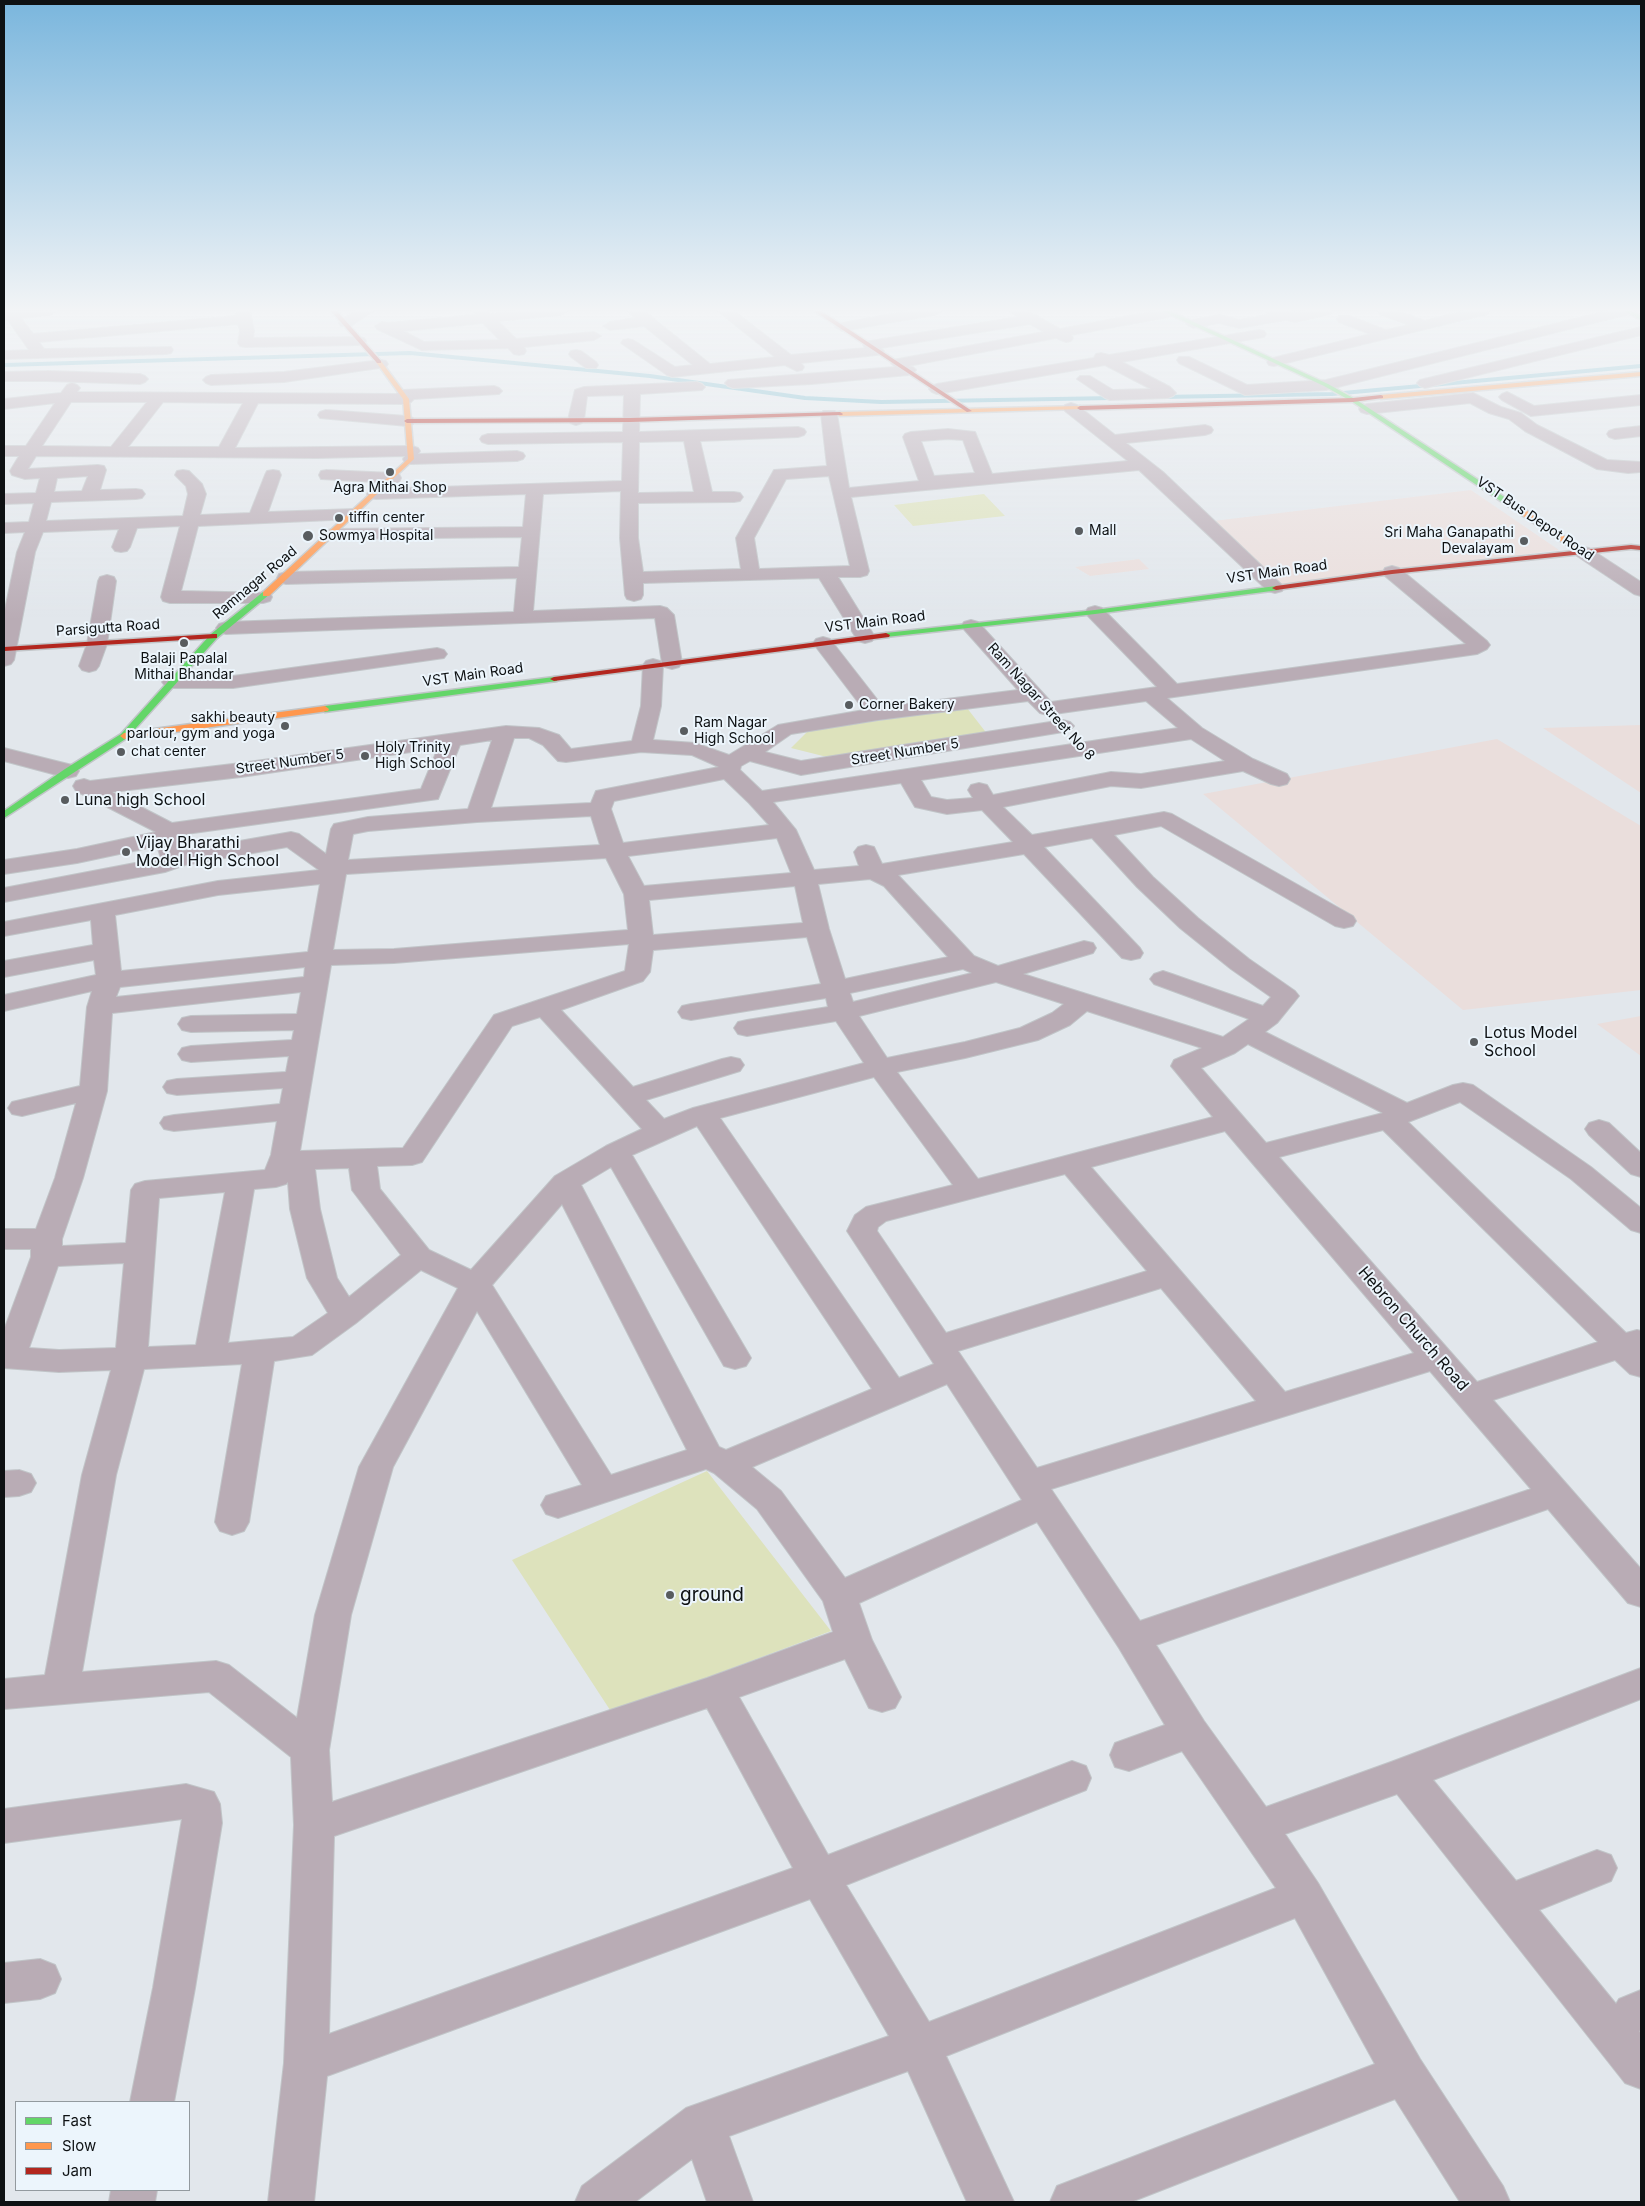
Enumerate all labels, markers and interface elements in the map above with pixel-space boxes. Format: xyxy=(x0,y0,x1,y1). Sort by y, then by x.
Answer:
marker: Agra Mithai Shop xyxy=(384,466,396,478)
street label: VST Bus Depot Road xyxy=(1473,473,1597,565)
place label: Agra Mithai Shop xyxy=(333,480,447,496)
place label: tiffin center xyxy=(349,510,425,526)
marker: tiffin center xyxy=(333,512,345,524)
place label: Mall xyxy=(1089,523,1116,539)
marker: Mall xyxy=(1073,525,1085,537)
place label: Sri Maha Ganapathi Devalayam xyxy=(1384,525,1514,558)
place label: Sowmya Hospital xyxy=(319,528,433,544)
marker: Sowmya Hospital xyxy=(301,529,315,543)
marker: Sri Maha Ganapathi Devalayam xyxy=(1518,535,1530,547)
street label: Ramnagar Road xyxy=(210,543,300,623)
street label: VST Main Road xyxy=(1226,557,1328,587)
street label: VST Main Road xyxy=(824,607,926,637)
street label: Parsigutta Road xyxy=(55,616,161,640)
marker: Balaji Papalal Mithai Bhandar xyxy=(178,637,190,649)
street label: Ram Nagar Street No 8 xyxy=(984,640,1098,764)
place label: Balaji Papalal Mithai Bhandar xyxy=(134,651,234,684)
street label: VST Main Road xyxy=(422,660,524,690)
place label: Corner Bakery xyxy=(859,697,955,713)
marker: Corner Bakery xyxy=(843,699,855,711)
place label: sakhi beauty parlour, gym and yoga xyxy=(127,710,275,742)
place label: Ram Nagar High School xyxy=(694,715,774,748)
marker: sakhi beauty parlour, gym and yoga xyxy=(279,720,291,732)
marker: Ram Nagar High School xyxy=(678,725,690,737)
street label: Street Number 5 xyxy=(850,735,960,769)
place label: Holy Trinity High School xyxy=(375,740,455,772)
place label: chat center xyxy=(131,744,206,760)
marker: chat center xyxy=(115,746,127,758)
street label: Street Number 5 xyxy=(235,746,345,778)
marker: Holy Trinity High School xyxy=(359,750,371,762)
place label: Luna high School xyxy=(75,790,205,810)
marker: Luna high School xyxy=(59,794,71,806)
place label: Vijay Bharathi Model High School xyxy=(136,833,279,871)
marker: Vijay Bharathi Model High School xyxy=(120,846,132,858)
place label: Lotus Model School xyxy=(1484,1023,1577,1061)
marker: Lotus Model School xyxy=(1468,1036,1480,1048)
street label: Hebron Church Road xyxy=(1354,1263,1472,1395)
place label: ground xyxy=(680,1584,744,1606)
marker: ground xyxy=(664,1589,676,1601)
legend xyxy=(15,2101,190,2191)
text: Fast xyxy=(62,2111,92,2130)
text: Slow xyxy=(62,2136,96,2155)
text: Jam xyxy=(62,2161,92,2180)

